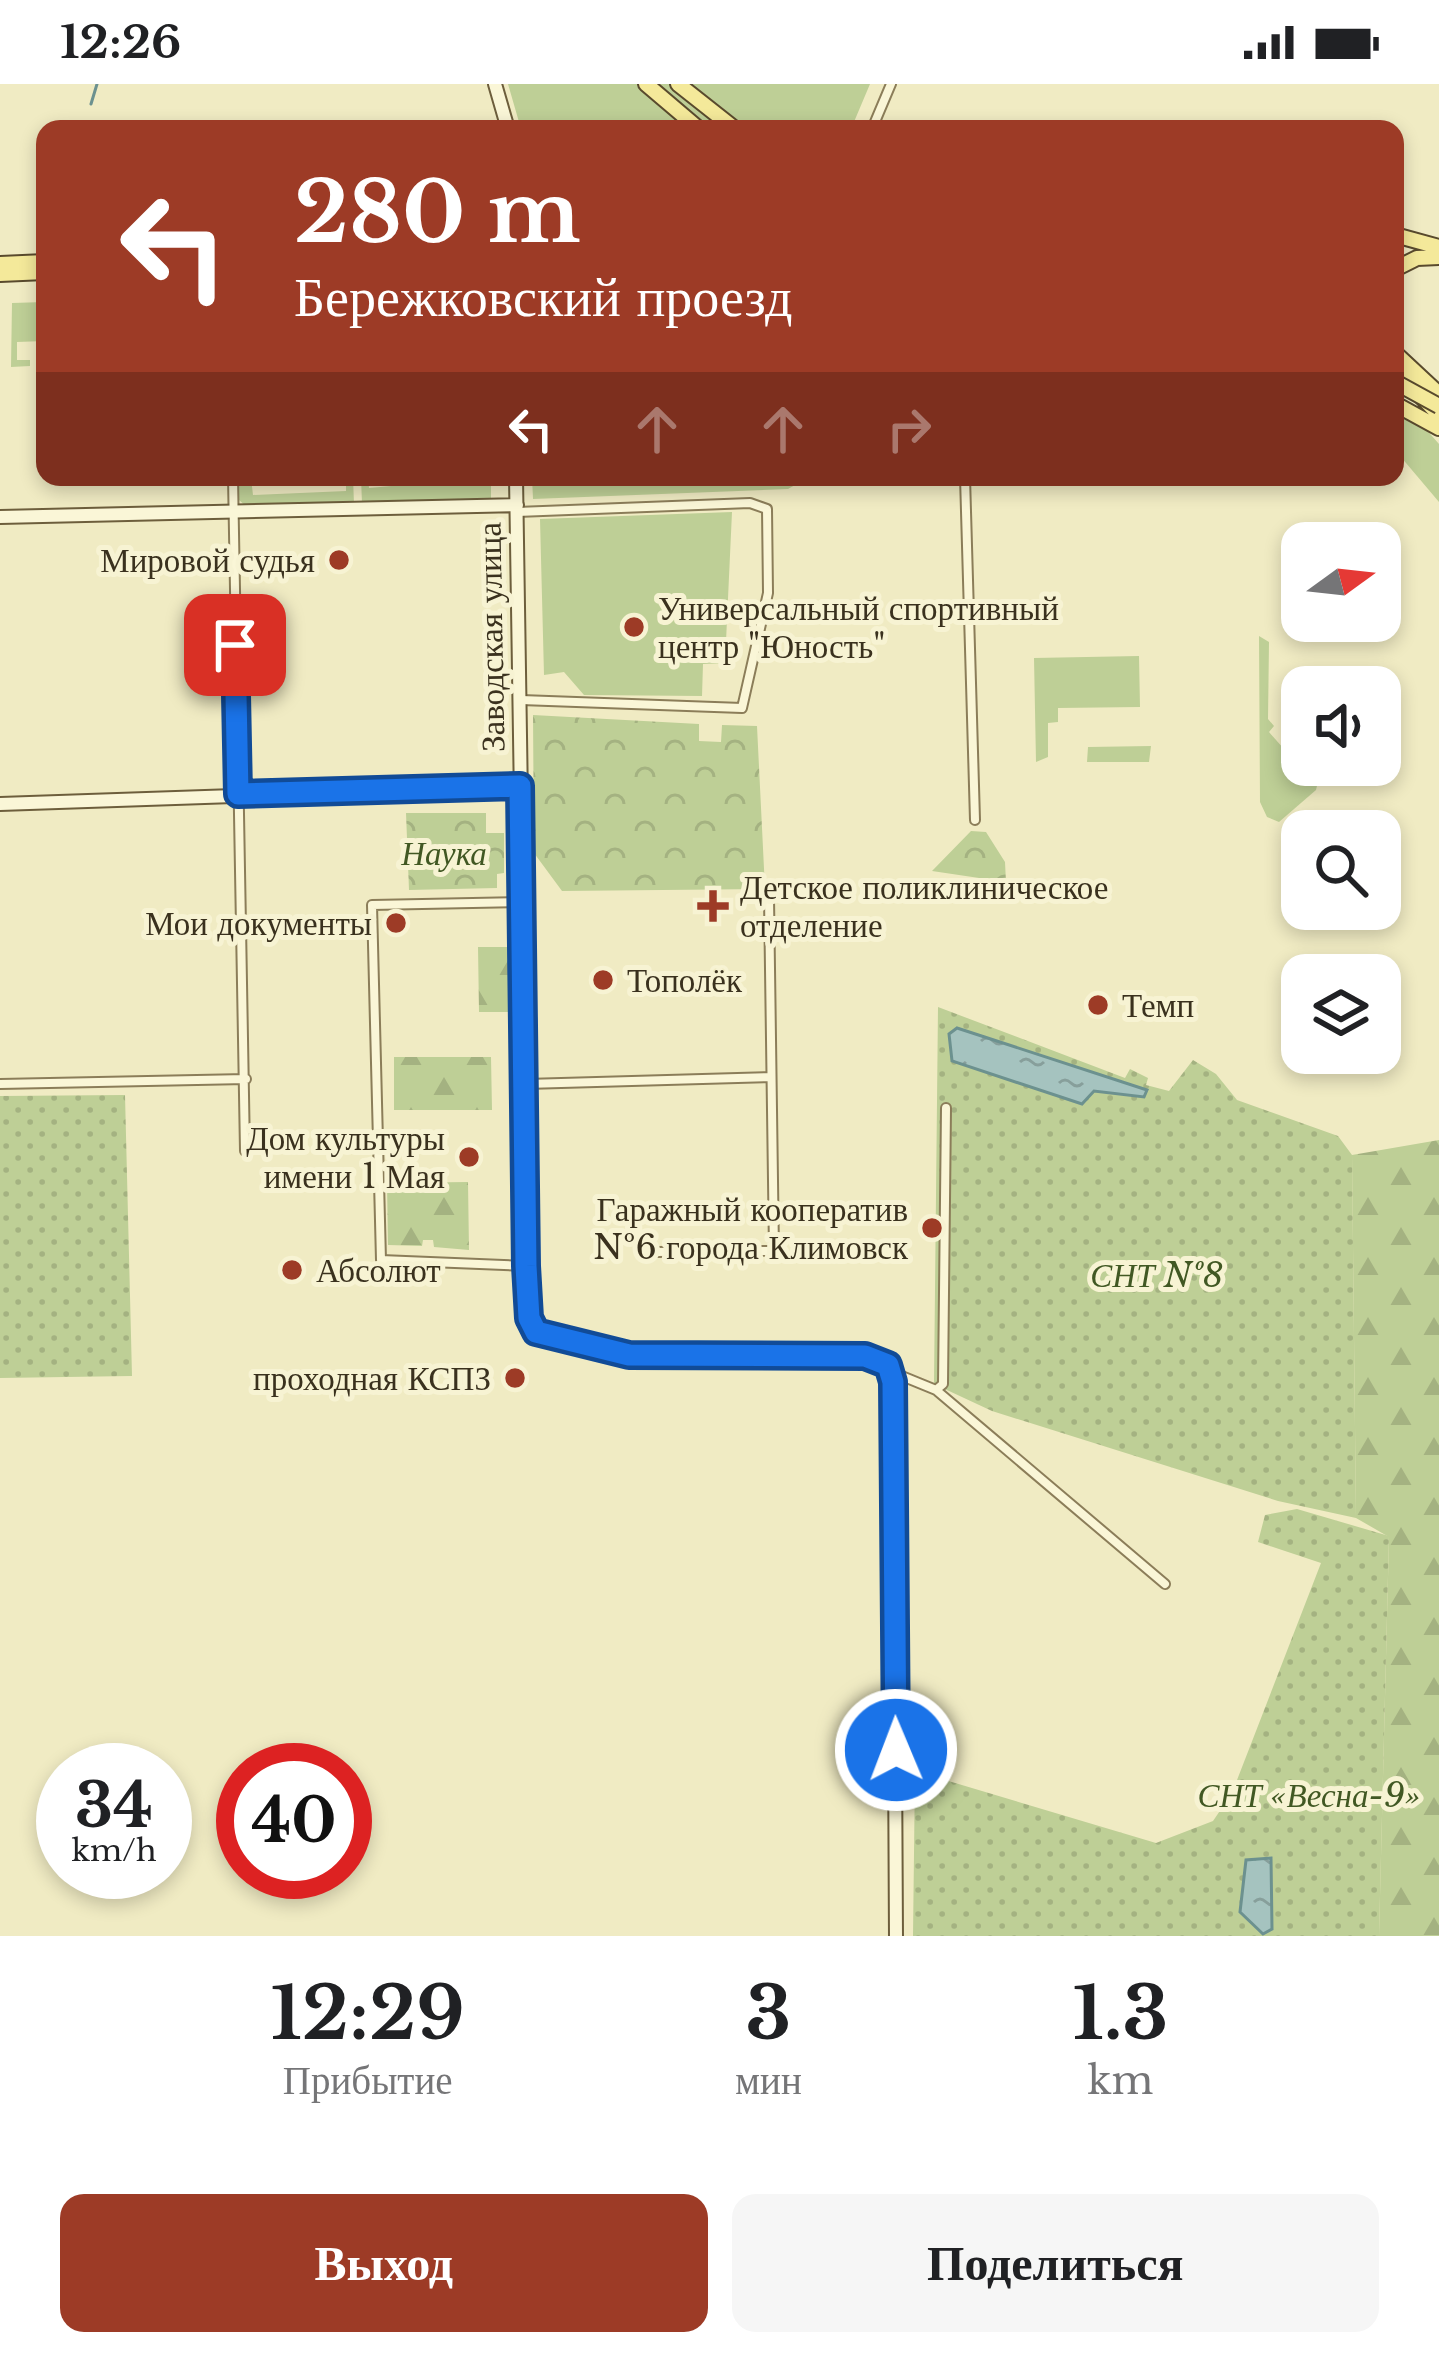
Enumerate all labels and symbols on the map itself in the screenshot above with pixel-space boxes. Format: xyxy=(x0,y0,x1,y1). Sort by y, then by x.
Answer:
street label: Заводская улица xyxy=(468,521,514,752)
north arrow xyxy=(1281,522,1401,642)
place label: Мировой судья xyxy=(100,540,315,581)
marker: Мировой судья xyxy=(326,547,352,573)
place label: Универсальный спортивный центр "Юность" xyxy=(658,588,1059,667)
pin xyxy=(184,594,286,696)
marker: Универсальный спортивный центр "Юность" xyxy=(621,614,647,640)
park label: Наука xyxy=(400,833,487,874)
place label: Детское поликлиническое отделение xyxy=(740,867,1108,946)
marker: Детское поликлиническое отделение xyxy=(697,890,729,922)
place label: Мои документы xyxy=(145,903,372,944)
marker: Мои документы xyxy=(383,910,409,936)
place label: Тополёк xyxy=(627,960,743,1001)
marker: Тополёк xyxy=(590,967,616,993)
place label: Темп xyxy=(1122,985,1194,1026)
marker: Темп xyxy=(1085,992,1111,1018)
place label: Дом культуры имени 1 Мая xyxy=(246,1118,445,1197)
marker: Дом культуры имени 1 Мая xyxy=(456,1144,482,1170)
place label: Гаражный кооператив №6 города Климовск xyxy=(593,1189,909,1268)
marker: Гаражный кооператив №6 города Климовск xyxy=(919,1215,945,1241)
place label: Абсолют xyxy=(316,1250,441,1291)
park label: СНТ №8 xyxy=(1090,1255,1224,1296)
marker: Абсолют xyxy=(279,1257,305,1283)
place label: проходная КСПЗ xyxy=(253,1358,491,1399)
marker: проходная КСПЗ xyxy=(502,1365,528,1391)
position arrow xyxy=(833,1687,959,1813)
speed limit sign: 40 xyxy=(216,1743,372,1899)
park label: СНТ «Весна-9» xyxy=(1198,1775,1420,1816)

